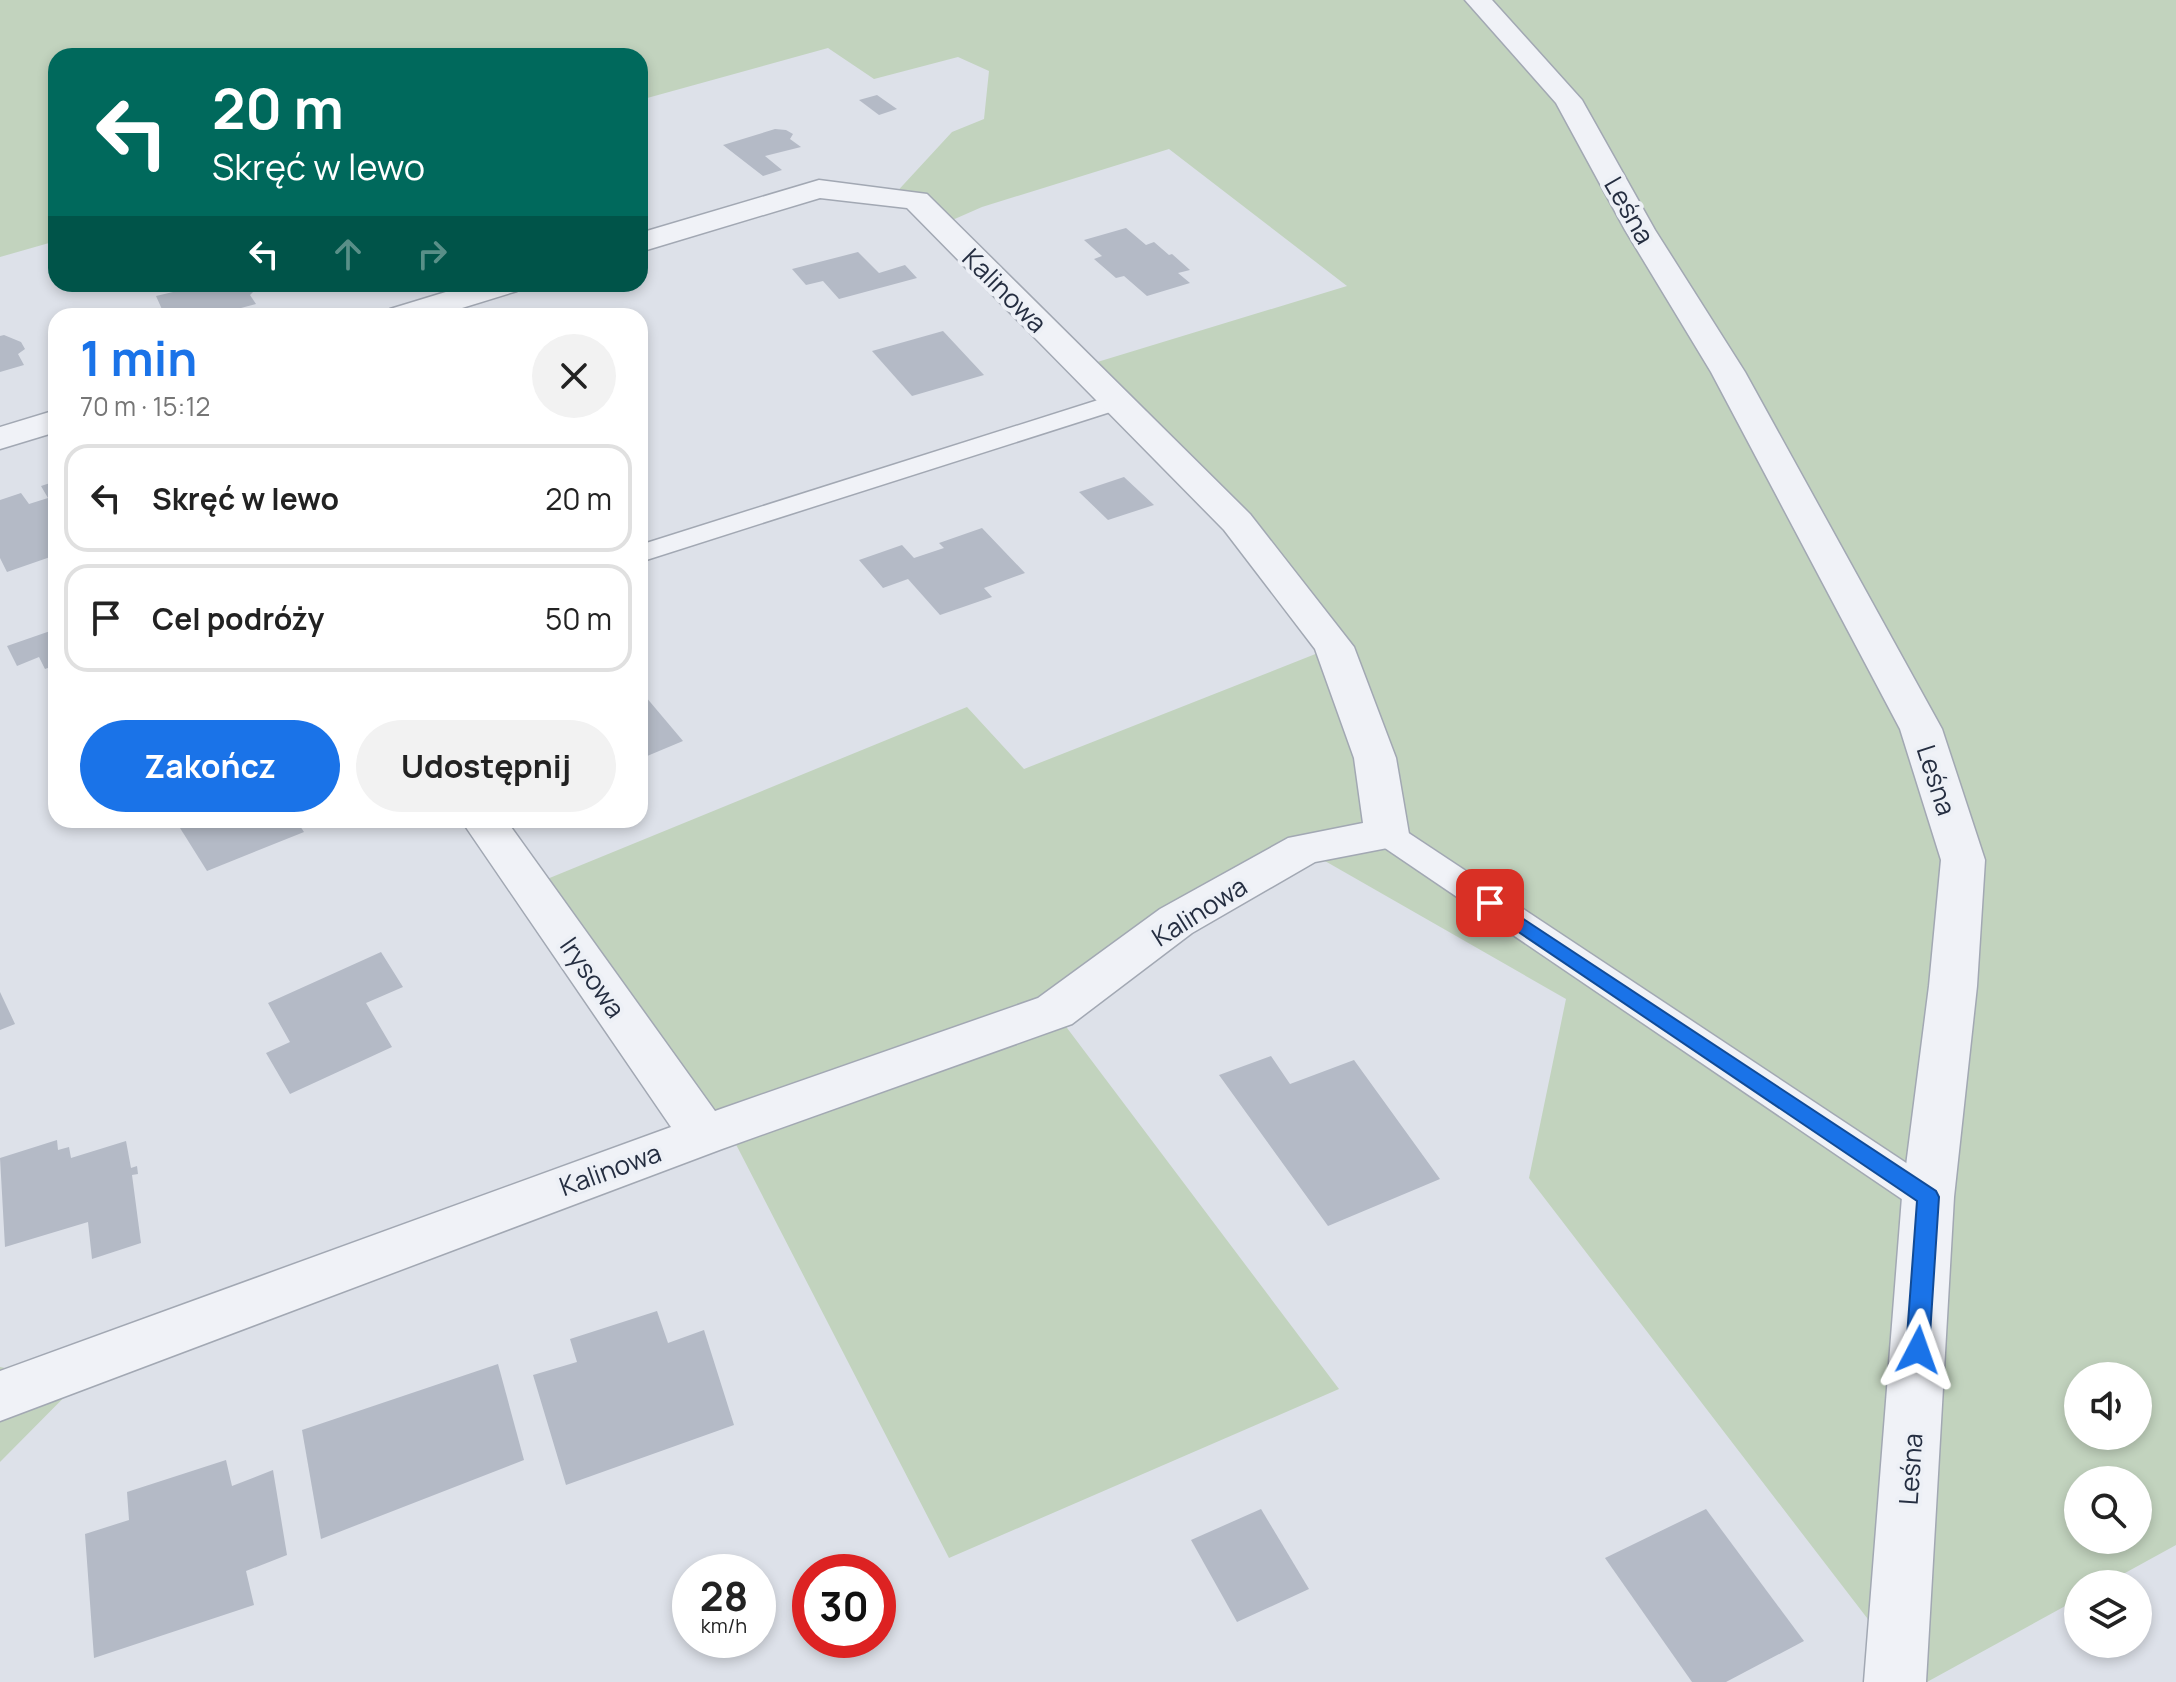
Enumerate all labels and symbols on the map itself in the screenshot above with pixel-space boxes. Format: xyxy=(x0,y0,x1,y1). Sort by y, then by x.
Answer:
street label: Leśna xyxy=(1596,170,1664,250)
street label: Kalinowa xyxy=(955,240,1055,340)
street label: Leśna xyxy=(1909,740,1965,820)
street label: Kalinowa xyxy=(1145,868,1253,954)
pin xyxy=(1456,869,1524,937)
street label: Irysowa xyxy=(552,929,634,1025)
street label: Kalinowa xyxy=(554,1134,666,1204)
position arrow xyxy=(1876,1308,1960,1392)
street label: Leśna xyxy=(1890,1432,1930,1506)
speed limit sign: 30 xyxy=(792,1554,896,1658)

